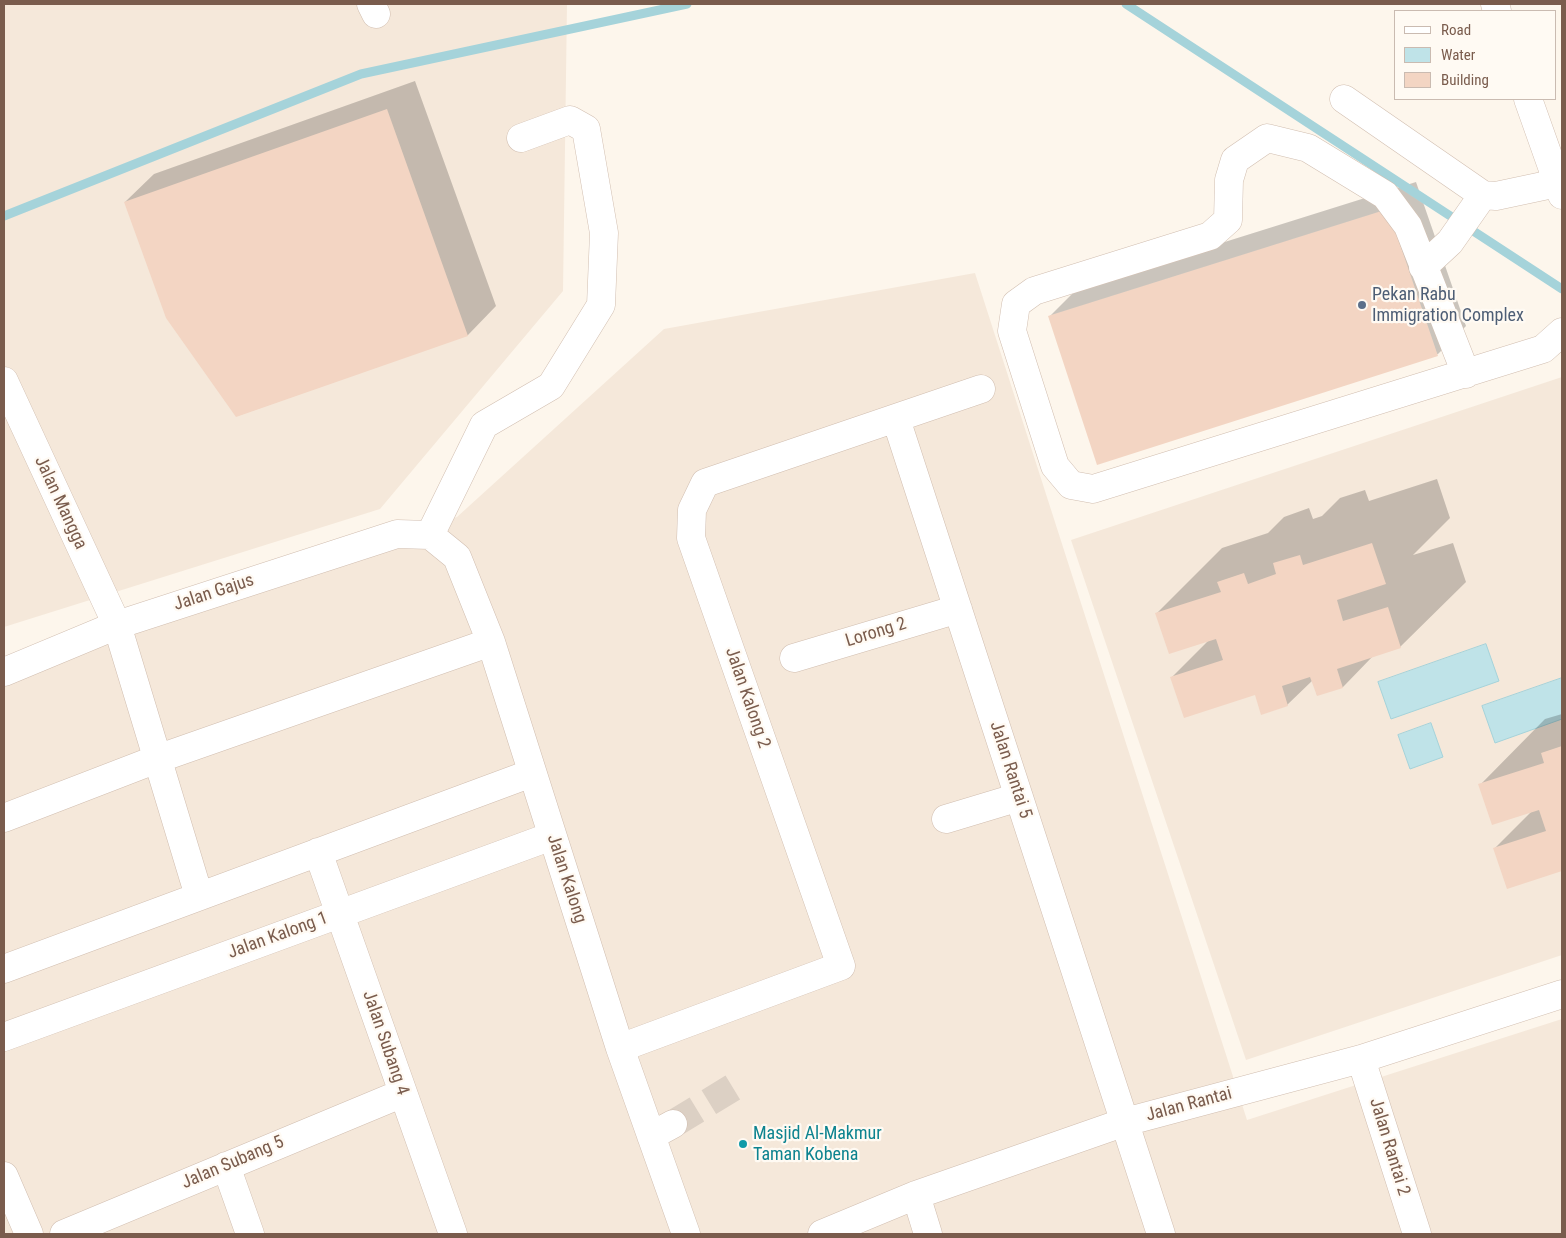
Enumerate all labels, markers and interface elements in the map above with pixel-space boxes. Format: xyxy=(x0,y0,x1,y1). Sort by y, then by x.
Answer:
legend xyxy=(1394,10,1556,100)
text: Road xyxy=(1441,21,1471,39)
text: Water xyxy=(1441,46,1475,64)
text: Building xyxy=(1441,71,1489,89)
place label: Pekan Rabu Immigration Complex xyxy=(1372,284,1524,326)
marker: Pekan Rabu Immigration Complex xyxy=(1356,299,1368,311)
street label: Jalan Mangga xyxy=(29,453,91,553)
street label: Jalan Gajus xyxy=(171,570,257,616)
street label: Lorong 2 xyxy=(843,614,909,652)
street label: Jalan Kalong 2 xyxy=(720,645,774,751)
street label: Jalan Rantai 5 xyxy=(984,719,1036,821)
street label: Jalan Kalong xyxy=(541,832,591,926)
street label: Jalan Kalong 1 xyxy=(225,908,331,964)
street label: Jalan Subang 4 xyxy=(357,988,413,1098)
street label: Jalan Rantai xyxy=(1144,1083,1234,1127)
street label: Jalan Rantai 2 xyxy=(1364,1096,1414,1198)
place label: Masjid Al-Makmur Taman Kobena xyxy=(753,1123,882,1166)
street label: Jalan Subang 5 xyxy=(179,1132,287,1194)
marker: Masjid Al-Makmur Taman Kobena xyxy=(737,1138,749,1150)

